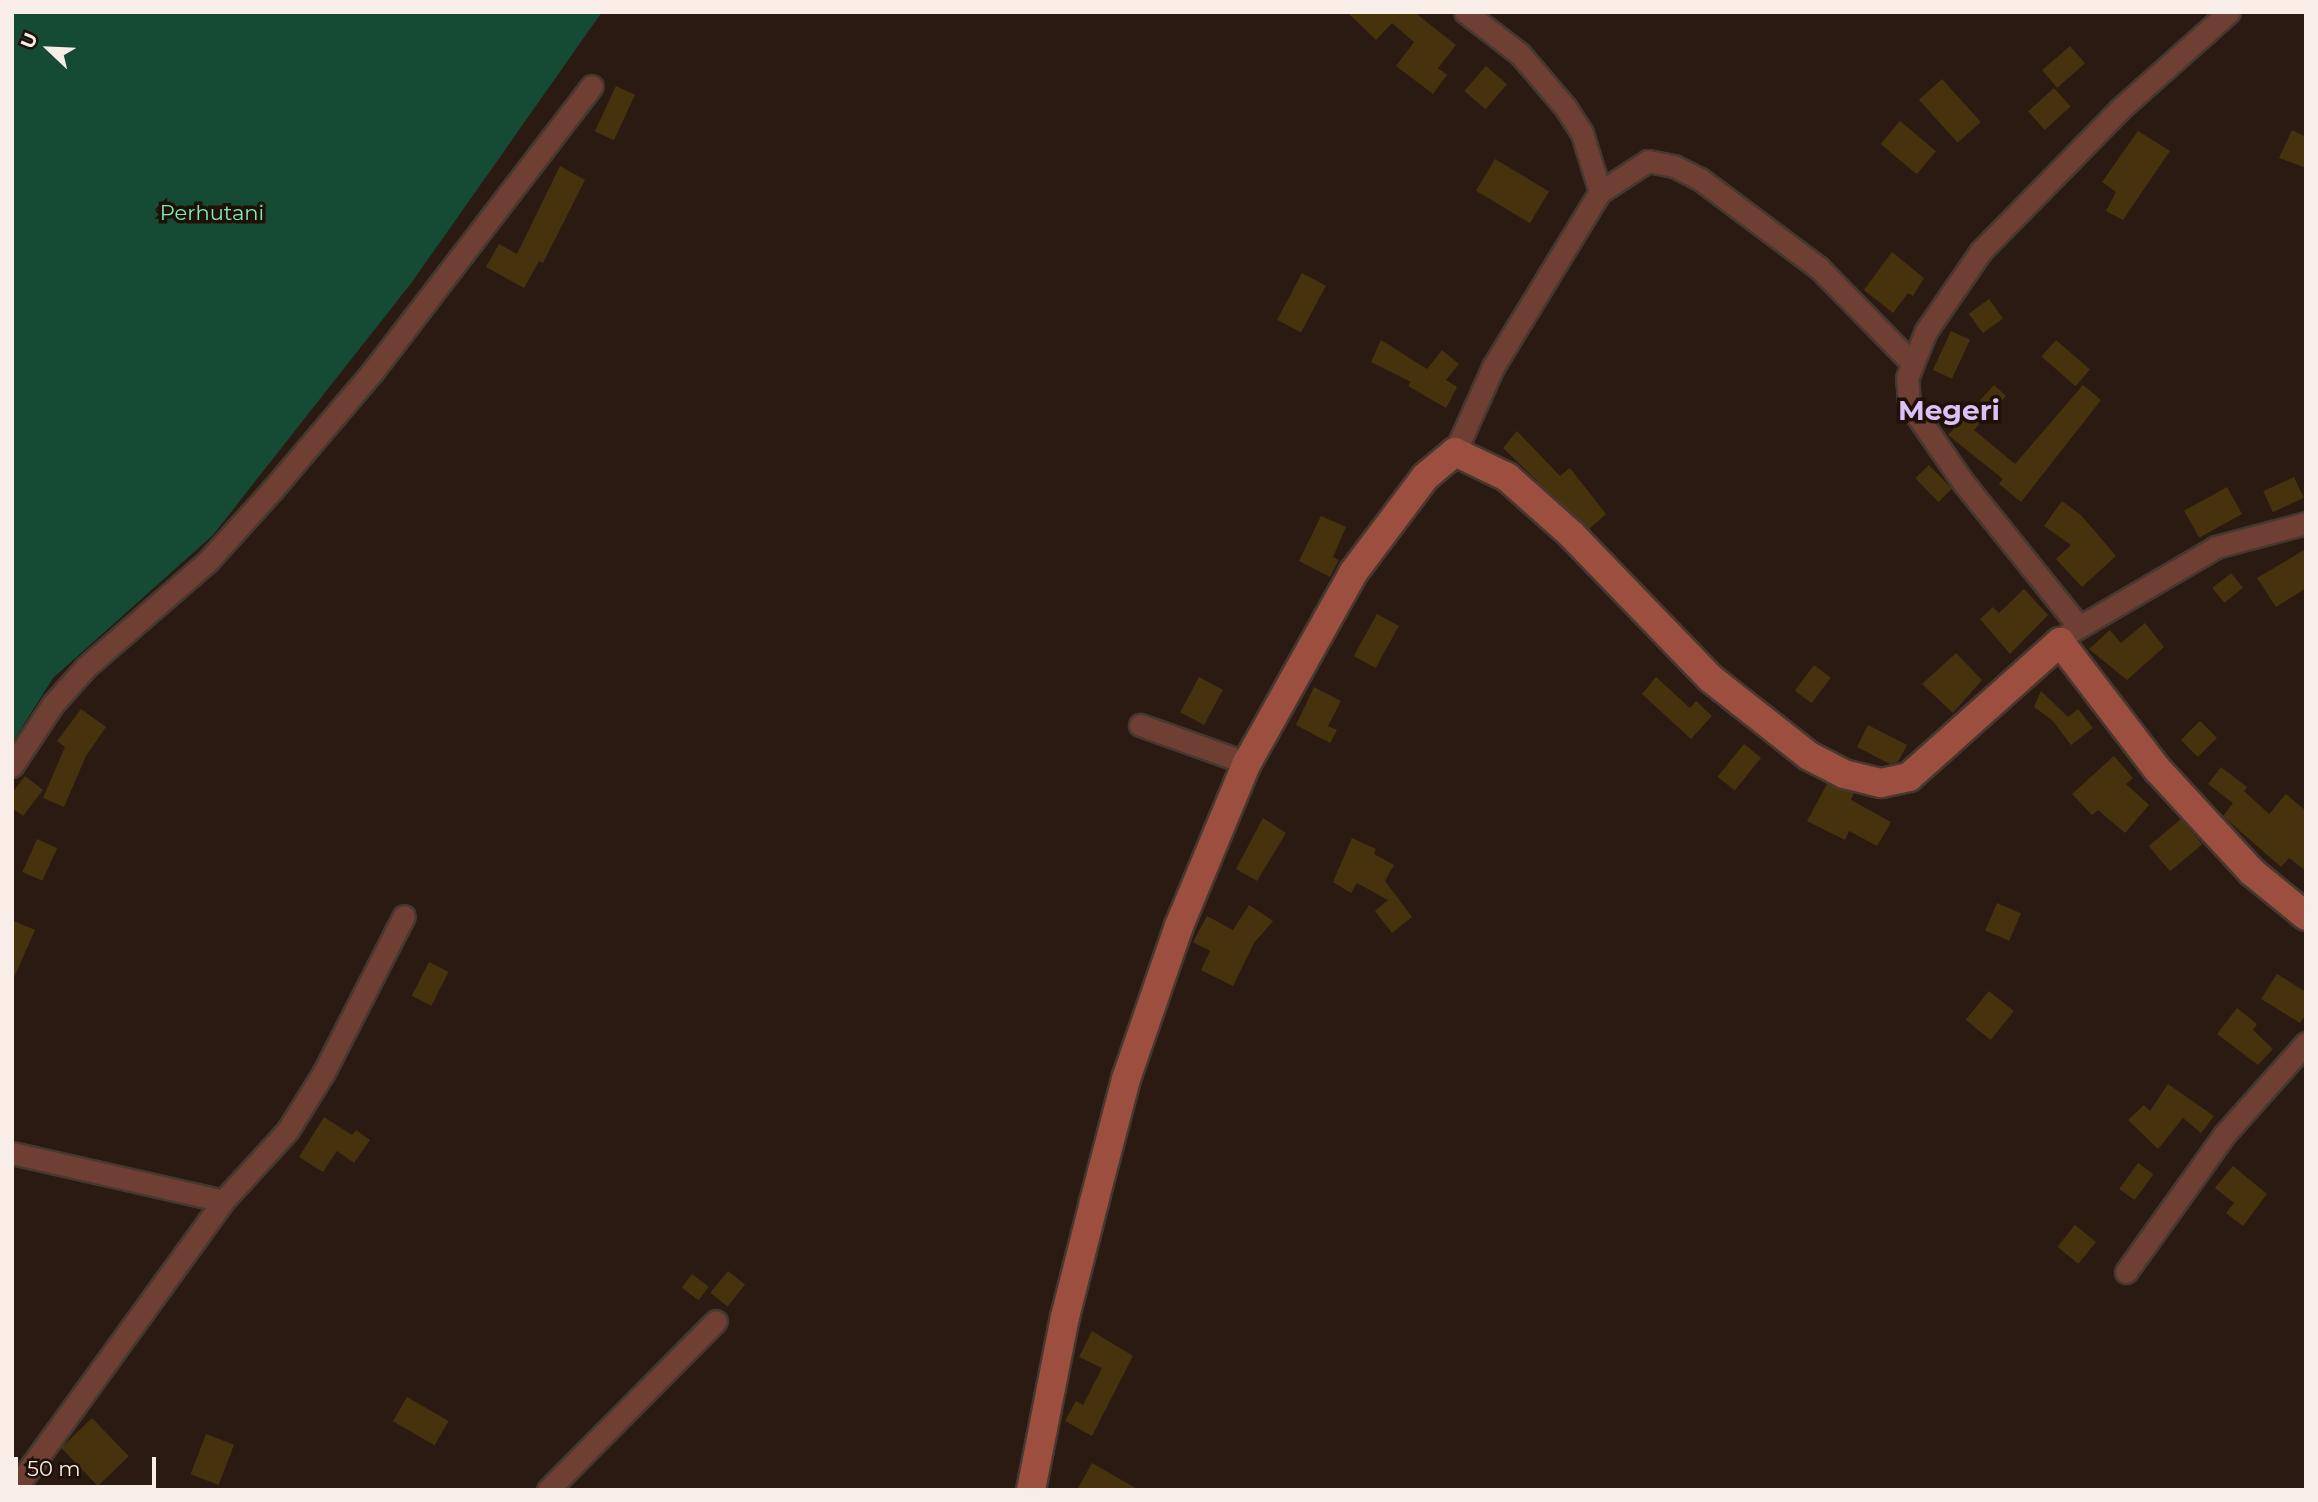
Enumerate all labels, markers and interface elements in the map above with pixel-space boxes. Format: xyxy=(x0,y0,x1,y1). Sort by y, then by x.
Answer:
north arrow xyxy=(14,14,84,84)
text: U xyxy=(16,29,43,52)
park label: Perhutani xyxy=(160,200,264,226)
district label: Megeri xyxy=(1898,393,2000,427)
scale bar xyxy=(18,1442,159,1486)
text: 50 m xyxy=(27,1456,81,1481)

